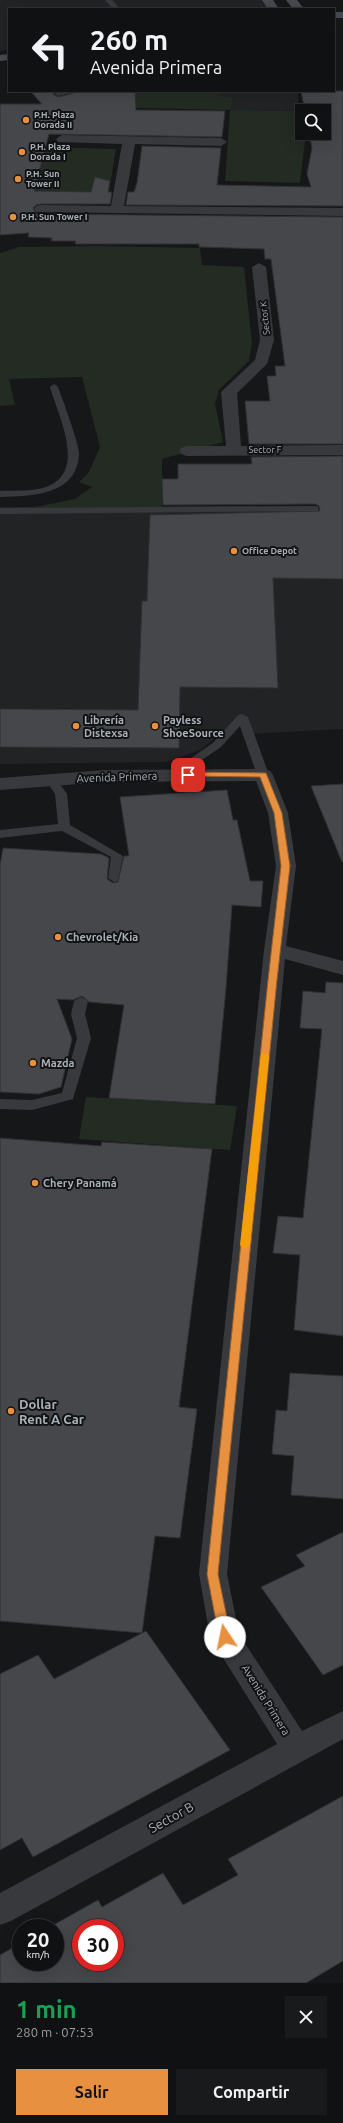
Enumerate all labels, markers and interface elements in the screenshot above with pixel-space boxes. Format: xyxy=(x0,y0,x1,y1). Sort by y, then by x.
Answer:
icon: left xyxy=(24,24,76,76)
text: 260 m xyxy=(90,24,168,55)
text: Avenida Primera xyxy=(90,57,222,77)
map controls xyxy=(295,104,331,140)
button: search xyxy=(295,104,331,140)
place label: P.H. Plaza Dorada II xyxy=(34,110,75,130)
marker: P.H. Plaza Dorada II xyxy=(21,115,31,125)
place label: P.H. Plaza Dorada I xyxy=(30,142,71,162)
marker: P.H. Plaza Dorada I xyxy=(17,147,27,157)
place label: P.H. Sun Tower II xyxy=(26,169,60,189)
marker: P.H. Sun Tower II xyxy=(13,174,23,184)
marker: P.H. Sun Tower I xyxy=(8,212,18,222)
place label: P.H. Sun Tower I xyxy=(21,212,87,222)
street label: Sector K xyxy=(258,300,272,335)
street label: Sector F xyxy=(249,445,282,455)
marker: Office Depot xyxy=(229,546,239,556)
place label: Office Depot xyxy=(242,546,297,556)
place label: Librería Distexsa xyxy=(84,714,128,739)
place label: Payless ShoeSource xyxy=(163,714,224,739)
marker: Librería Distexsa xyxy=(71,721,81,731)
marker: Payless ShoeSource xyxy=(150,721,160,731)
pin xyxy=(171,758,205,792)
icon: arrive xyxy=(177,764,199,786)
street label: Avenida Primera xyxy=(76,770,158,784)
place label: Chevrolet/Kia xyxy=(66,931,138,943)
marker: Chevrolet/Kia xyxy=(53,932,63,942)
place label: Mazda xyxy=(41,1057,75,1069)
marker: Mazda xyxy=(28,1058,38,1068)
place label: Chery Panamá xyxy=(43,1177,117,1189)
marker: Chery Panamá xyxy=(30,1178,40,1188)
place label: Dollar Rent A Car xyxy=(19,1397,85,1426)
marker: Dollar Rent A Car xyxy=(6,1406,16,1416)
position arrow xyxy=(204,1616,246,1658)
street label: Avenida Primera xyxy=(240,1663,292,1737)
street label: Sector B xyxy=(146,1799,196,1835)
speed limit sign: 30 xyxy=(72,1919,124,1971)
text: 20 xyxy=(27,1928,49,1951)
text: km/h xyxy=(26,1949,50,1960)
text: 1 min xyxy=(16,1996,77,2023)
button: close xyxy=(285,1996,327,2038)
text: 280 m · 07:53 xyxy=(16,2025,94,2039)
button: Salir xyxy=(16,2069,168,2115)
button: Compartir xyxy=(176,2069,327,2115)

